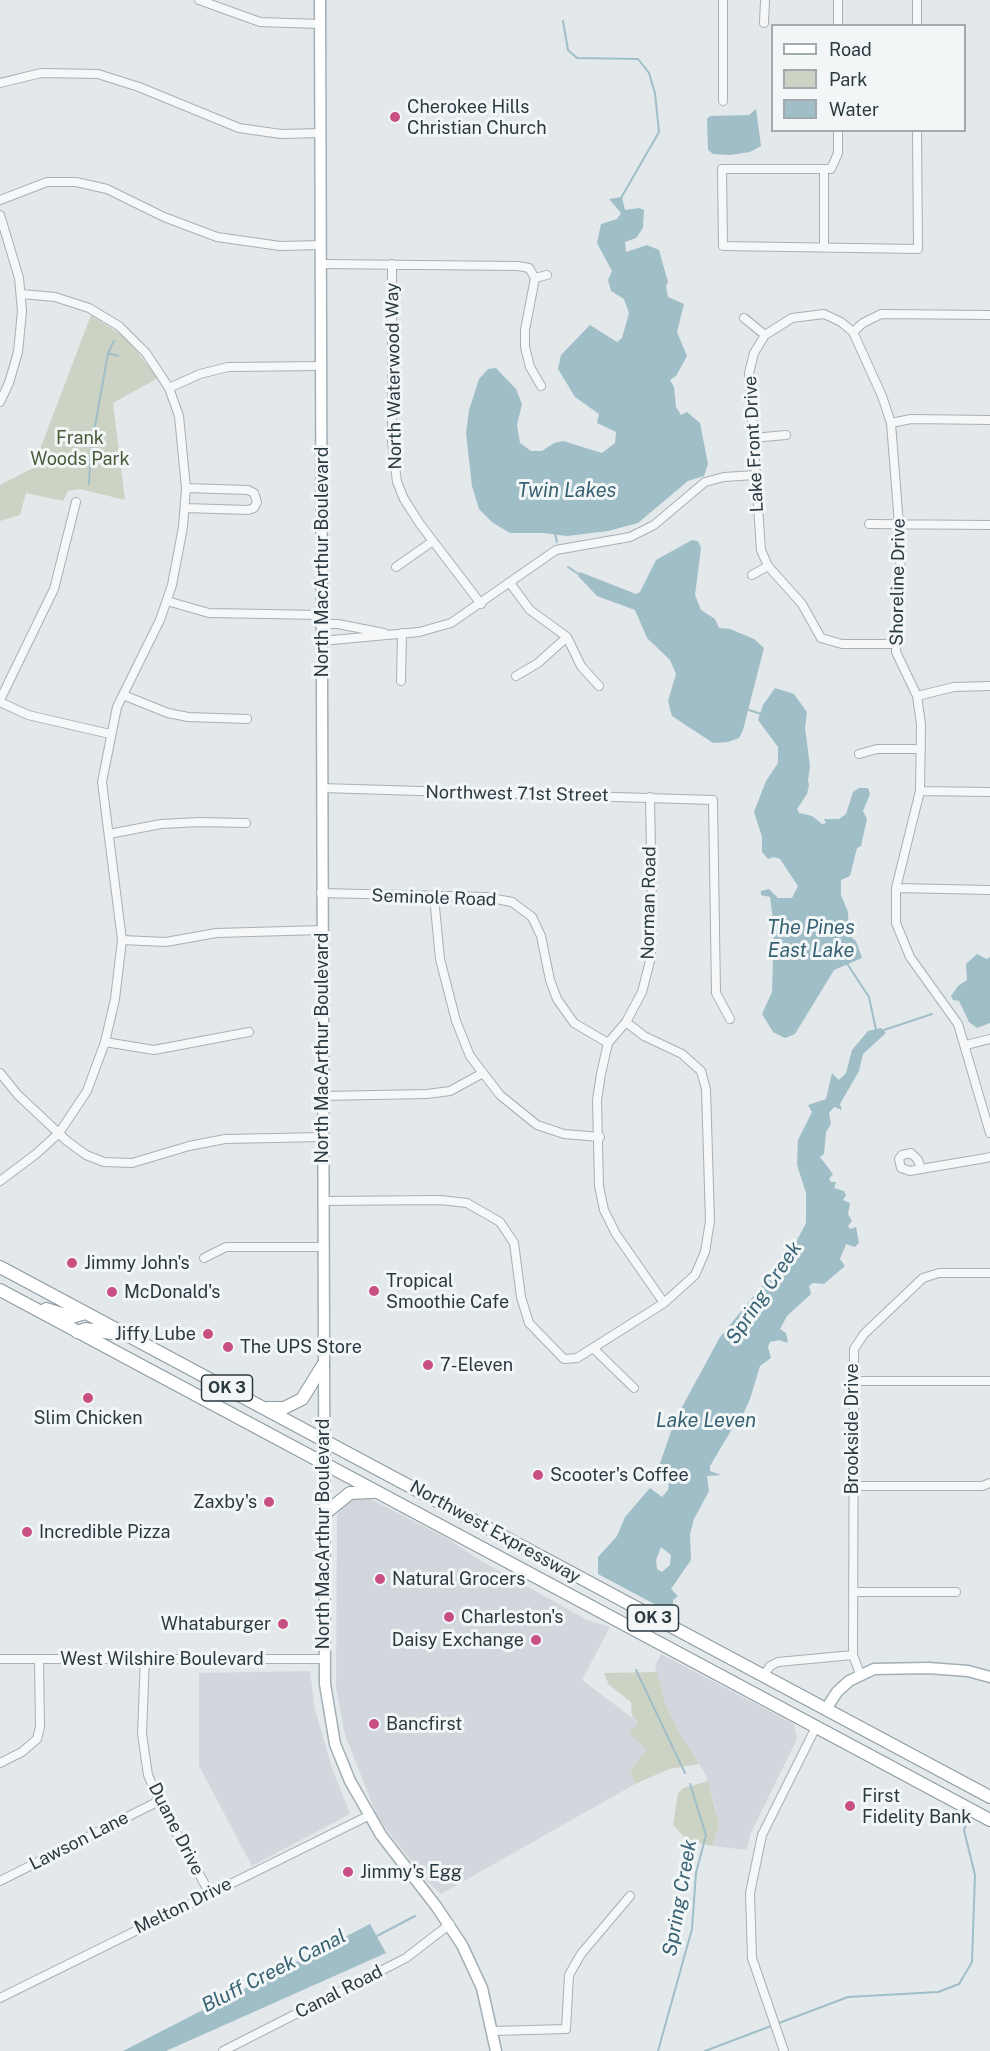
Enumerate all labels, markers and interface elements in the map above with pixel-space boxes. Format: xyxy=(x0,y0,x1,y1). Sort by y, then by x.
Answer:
legend xyxy=(771,24,966,132)
text: Road xyxy=(829,39,872,60)
text: Park xyxy=(829,69,867,90)
place label: Cherokee Hills Christian Church xyxy=(407,96,547,138)
text: Water xyxy=(829,99,879,120)
marker: Cherokee Hills Christian Church xyxy=(388,110,402,124)
street label: North Waterwood Way xyxy=(382,282,406,470)
street label: Lake Front Drive xyxy=(740,375,768,513)
park label: Frank Woods Park xyxy=(30,427,130,470)
street label: North MacArthur Boulevard xyxy=(311,447,333,677)
water label: Twin Lakes xyxy=(518,479,616,503)
street label: Shoreline Drive xyxy=(886,518,910,646)
street label: Northwest 71st Street xyxy=(425,782,609,806)
street label: Norman Road xyxy=(637,846,661,960)
street label: Seminole Road xyxy=(371,885,497,911)
water label: The Pines East Lake xyxy=(767,916,855,963)
street label: North MacArthur Boulevard xyxy=(311,933,333,1163)
water label: Spring Creek xyxy=(721,1237,807,1349)
place label: Jimmy John's xyxy=(84,1252,190,1274)
marker: Jimmy John's xyxy=(65,1256,79,1270)
place label: Tropical Smoothie Cafe xyxy=(386,1270,509,1312)
place label: McDonald's xyxy=(124,1281,220,1303)
marker: Tropical Smoothie Cafe xyxy=(367,1284,381,1298)
marker: McDonald's xyxy=(105,1285,119,1299)
place label: Jiffy Lube xyxy=(115,1323,196,1345)
marker: Jiffy Lube xyxy=(201,1327,215,1341)
place label: The UPS Store xyxy=(240,1336,362,1358)
marker: The UPS Store xyxy=(221,1340,235,1354)
place label: 7-Eleven xyxy=(440,1354,513,1376)
marker: 7-Eleven xyxy=(421,1358,435,1372)
street label: Brookside Drive xyxy=(841,1363,863,1495)
road number: OK 3 xyxy=(202,1375,252,1401)
marker: Slim Chicken xyxy=(81,1391,95,1405)
place label: Slim Chicken xyxy=(33,1407,143,1429)
water label: Lake Leven xyxy=(656,1409,756,1433)
street label: North MacArthur Boulevard xyxy=(312,1419,334,1649)
place label: Scooter's Coffee xyxy=(550,1464,689,1486)
marker: Scooter's Coffee xyxy=(531,1468,545,1482)
street label: Northwest Expressway xyxy=(406,1476,584,1588)
place label: Zaxby's xyxy=(193,1491,257,1513)
marker: Zaxby's xyxy=(262,1495,276,1509)
place label: Incredible Pizza xyxy=(39,1521,170,1543)
marker: Incredible Pizza xyxy=(20,1525,34,1539)
place label: Natural Grocers xyxy=(392,1568,525,1590)
marker: Natural Grocers xyxy=(373,1572,387,1586)
road number: OK 3 xyxy=(628,1605,678,1631)
place label: Charleston's xyxy=(461,1606,563,1628)
marker: Charleston's xyxy=(442,1610,456,1624)
place label: Whataburger xyxy=(161,1613,271,1635)
marker: Whataburger xyxy=(276,1617,290,1631)
place label: Daisy Exchange xyxy=(392,1629,524,1651)
marker: Daisy Exchange xyxy=(529,1633,543,1647)
street label: West Wilshire Boulevard xyxy=(60,1648,264,1670)
place label: Bancfirst xyxy=(386,1713,462,1735)
marker: Bancfirst xyxy=(367,1717,381,1731)
street label: Duane Drive xyxy=(143,1779,209,1879)
place label: First Fidelity Bank xyxy=(862,1785,971,1828)
marker: First Fidelity Bank xyxy=(843,1799,857,1813)
street label: Lawson Lane xyxy=(26,1807,132,1875)
water label: Spring Creek xyxy=(658,1838,702,1958)
place label: Jimmy's Egg xyxy=(360,1861,462,1883)
marker: Jimmy's Egg xyxy=(341,1865,355,1879)
street label: Melton Drive xyxy=(131,1873,235,1939)
water label: Bluff Creek Canal xyxy=(198,1924,350,2018)
street label: Canal Road xyxy=(292,1961,386,2023)

